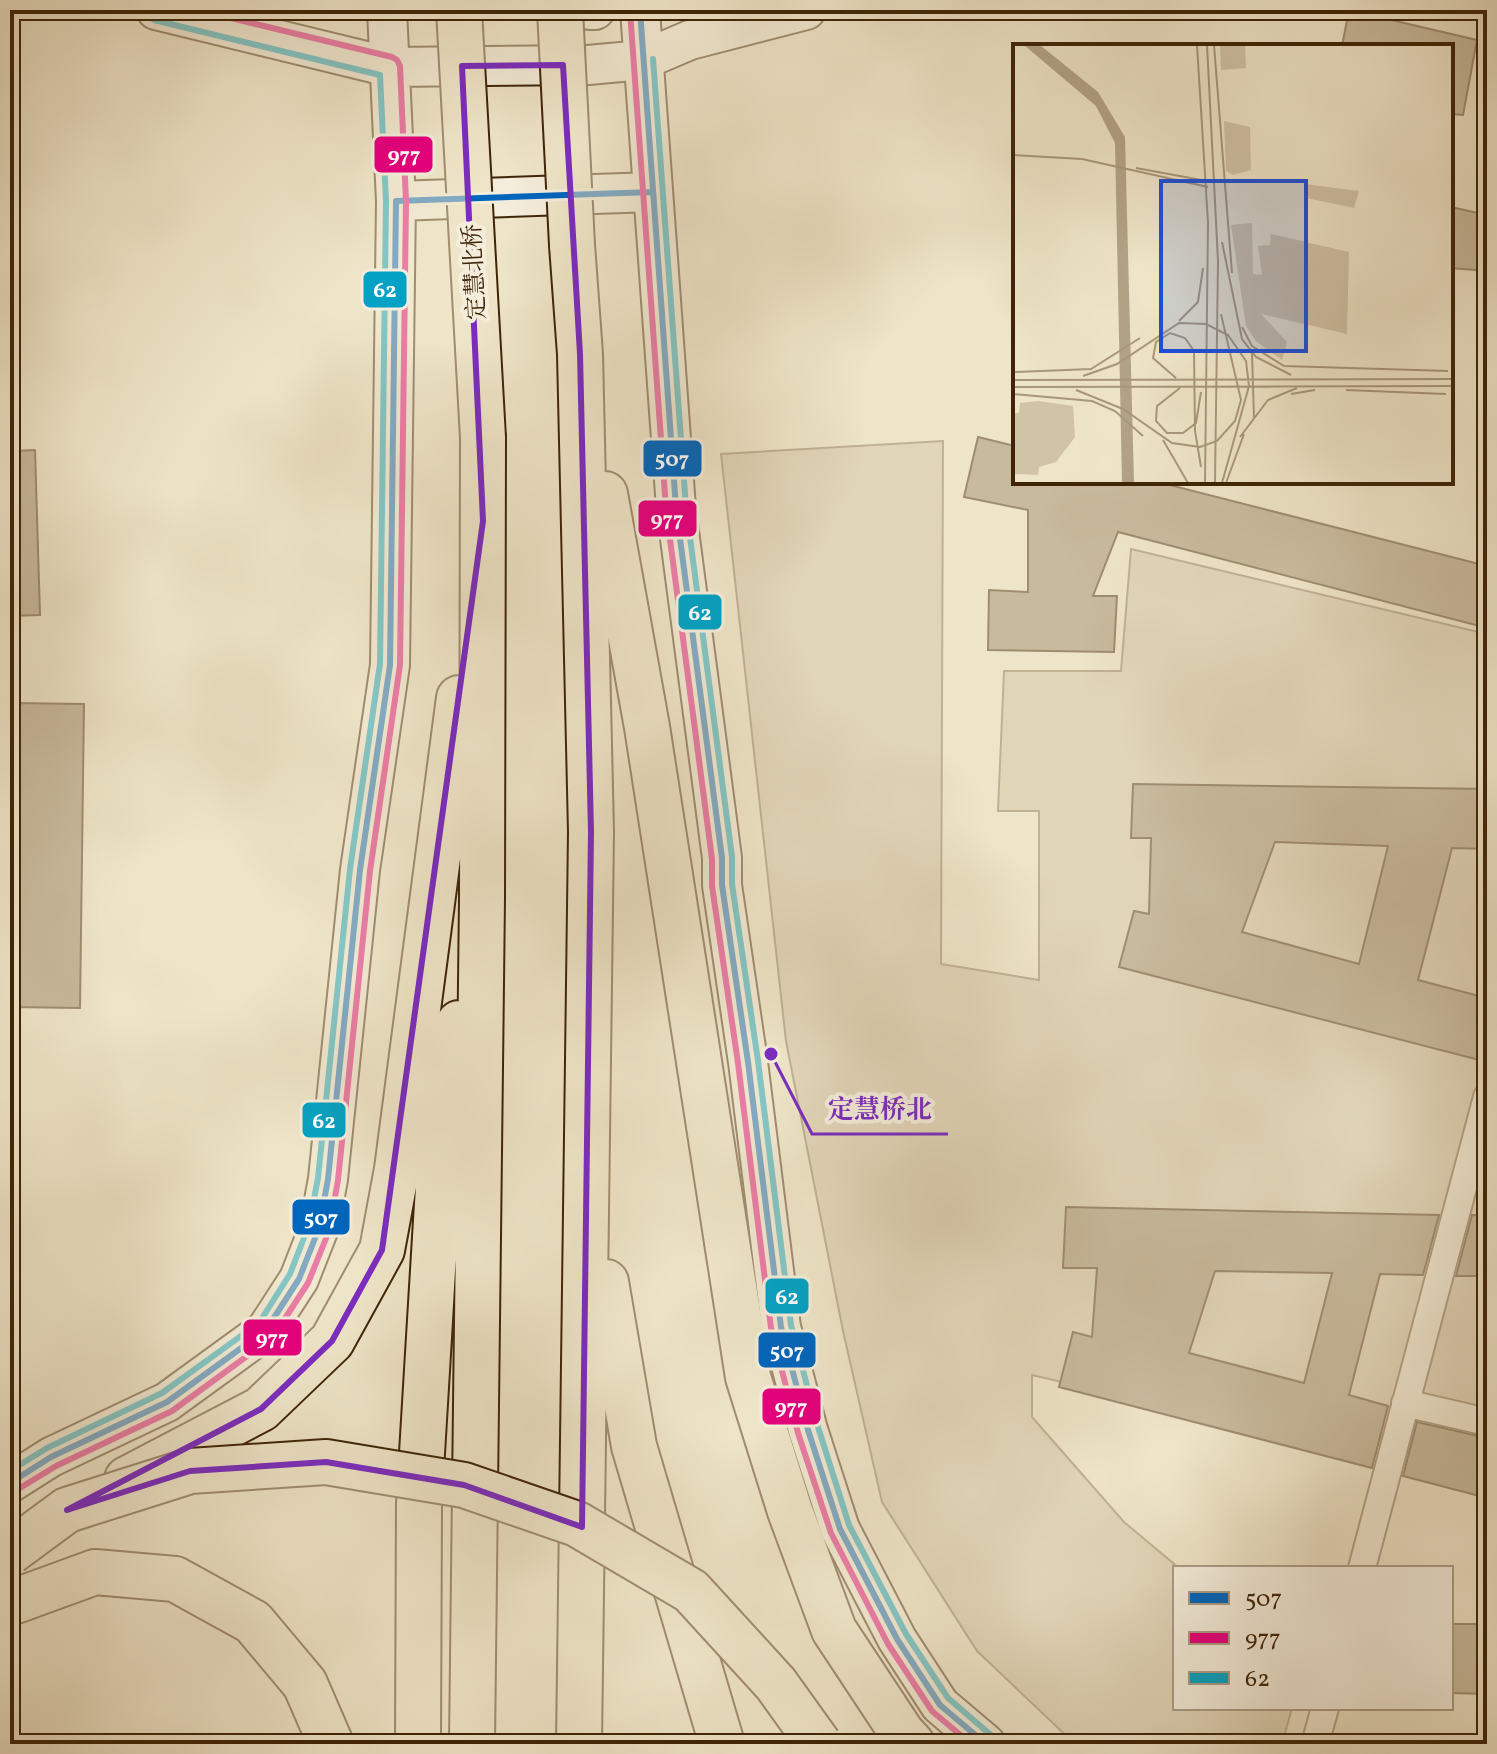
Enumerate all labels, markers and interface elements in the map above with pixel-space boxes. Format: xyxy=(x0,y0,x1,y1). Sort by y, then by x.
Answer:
inset map xyxy=(1013,44,1453,484)
line badge: 977 xyxy=(373,135,434,174)
text: 977 xyxy=(387,141,421,172)
street label: 定慧北桥 xyxy=(457,223,495,321)
line badge: 62 xyxy=(362,270,408,309)
text: 62 xyxy=(373,276,397,307)
line badge: 507 xyxy=(642,439,703,478)
text: 507 xyxy=(655,445,689,476)
line badge: 977 xyxy=(637,499,698,538)
text: 977 xyxy=(650,505,684,536)
line badge: 62 xyxy=(677,593,723,631)
text: 62 xyxy=(688,599,712,630)
callout: 定慧桥北 xyxy=(812,1084,948,1134)
text: 定慧桥北 xyxy=(828,1093,932,1129)
line badge: 62 xyxy=(301,1101,347,1139)
text: 62 xyxy=(312,1107,336,1138)
line badge: 507 xyxy=(291,1198,351,1236)
text: 507 xyxy=(304,1204,338,1235)
line badge: 62 xyxy=(764,1277,810,1315)
text: 62 xyxy=(775,1283,799,1314)
line badge: 977 xyxy=(242,1318,303,1357)
text: 977 xyxy=(255,1324,289,1355)
line badge: 507 xyxy=(757,1331,817,1369)
text: 507 xyxy=(770,1337,804,1368)
line badge: 977 xyxy=(761,1387,822,1426)
text: 977 xyxy=(774,1393,808,1424)
legend xyxy=(1173,1566,1453,1710)
text: 507 xyxy=(1245,1583,1282,1617)
text: 977 xyxy=(1245,1623,1281,1657)
text: 62 xyxy=(1245,1663,1270,1697)

